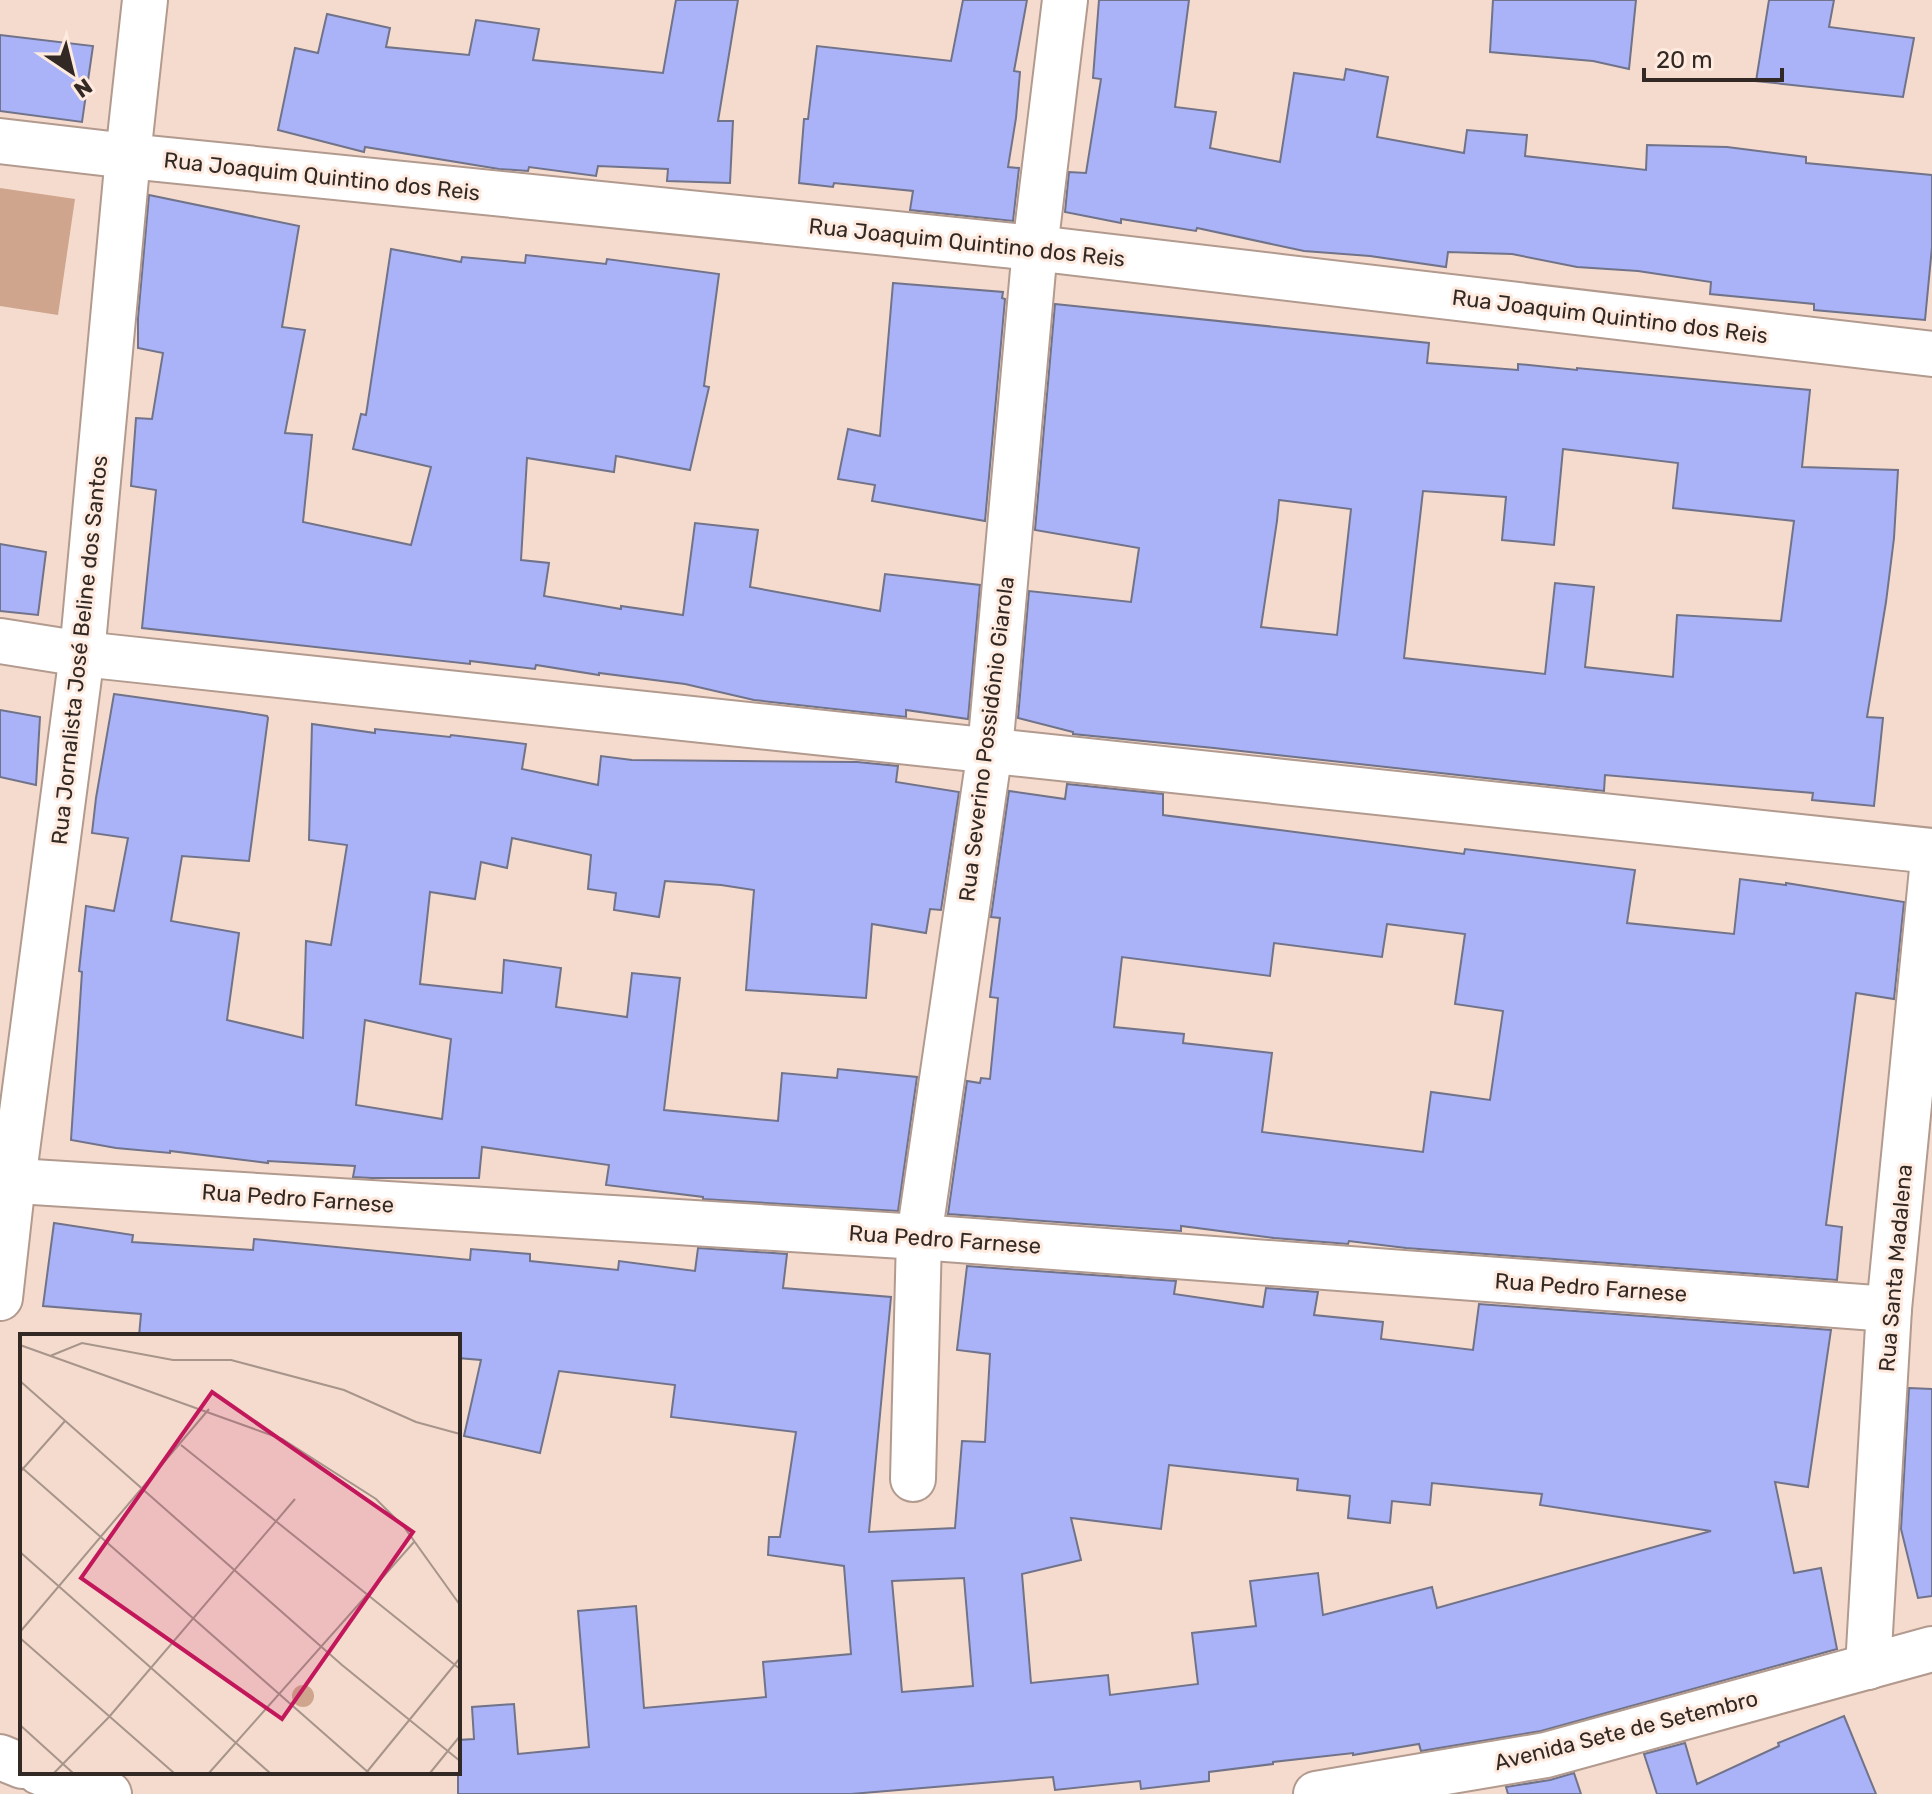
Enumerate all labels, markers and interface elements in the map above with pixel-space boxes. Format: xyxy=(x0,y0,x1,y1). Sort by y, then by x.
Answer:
north arrow xyxy=(32,32,112,112)
scale bar xyxy=(1644,32,1782,82)
text: 20 m xyxy=(1656,46,1713,74)
text: N xyxy=(69,72,97,104)
street label: Rua Joaquim Quintino dos Reis xyxy=(162,146,481,207)
street label: Rua Joaquim Quintino dos Reis xyxy=(807,212,1126,273)
street label: Rua Joaquim Quintino dos Reis xyxy=(1451,284,1769,349)
street label: Rua Jornalista José Beline dos Santos xyxy=(46,454,113,846)
street label: Rua Severino Possidônio Giarola xyxy=(953,575,1020,903)
street label: Rua Santa Madalena xyxy=(1873,1163,1918,1373)
street label: Rua Pedro Farnese xyxy=(201,1178,395,1219)
street label: Rua Pedro Farnese xyxy=(848,1219,1042,1260)
street label: Rua Pedro Farnese xyxy=(1494,1267,1688,1308)
inset map xyxy=(20,1334,460,1774)
street label: Avenida Sete de Setembro xyxy=(1491,1685,1761,1776)

